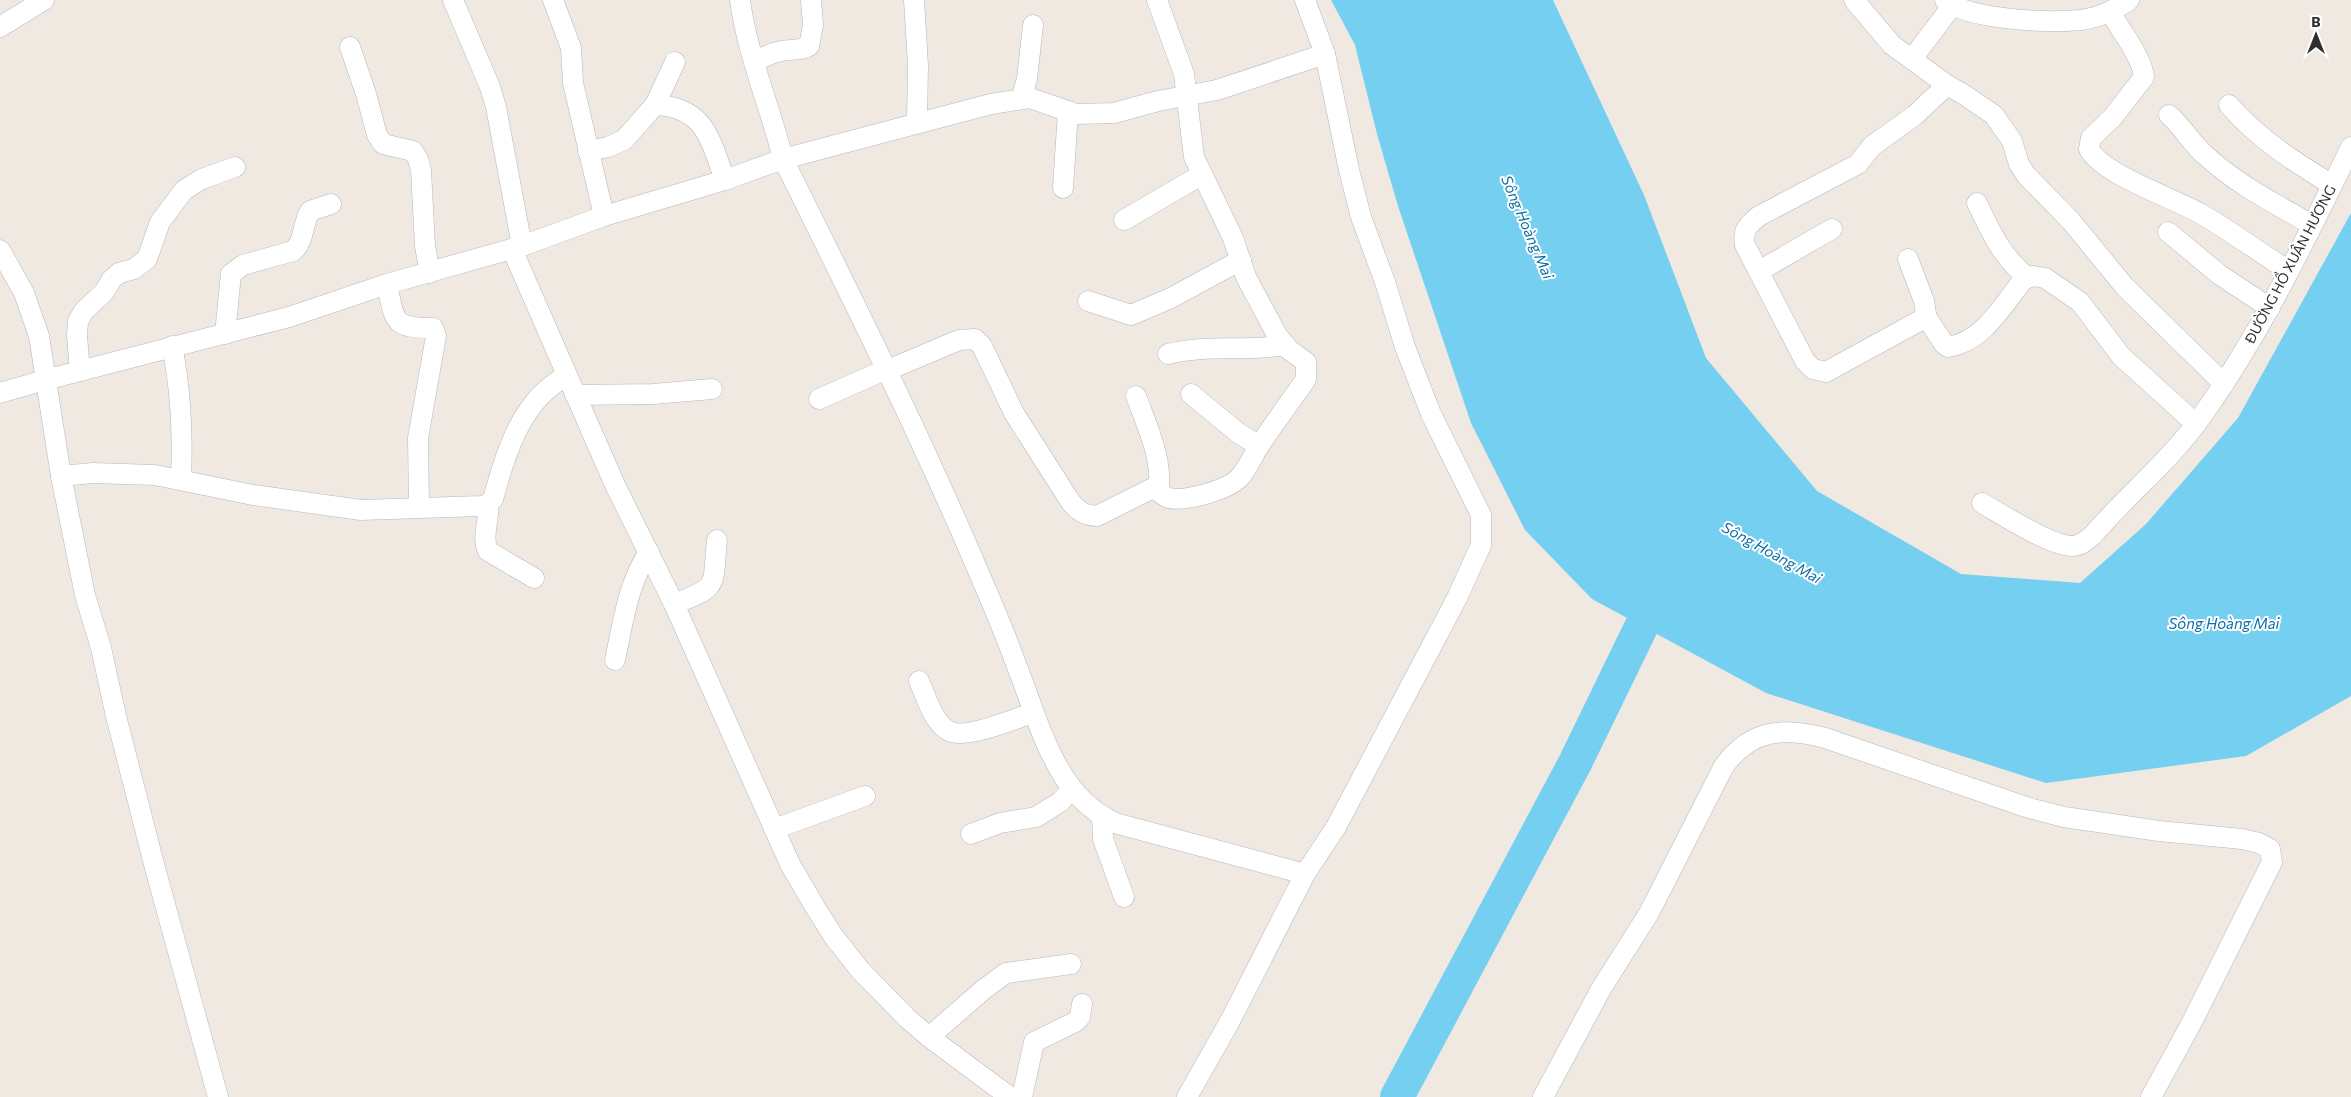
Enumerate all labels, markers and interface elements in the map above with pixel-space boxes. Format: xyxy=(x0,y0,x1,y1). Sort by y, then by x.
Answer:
north arrow xyxy=(2291,10,2341,60)
text: B xyxy=(2311,13,2321,30)
water label: Sông Hoàng Mai xyxy=(1498,172,1558,283)
street label: ĐƯỜNG HỒ XUÂN HƯƠNG xyxy=(2239,181,2339,347)
water label: Sông Hoàng Mai xyxy=(1719,517,1826,587)
water label: Sông Hoàng Mai xyxy=(2169,614,2281,632)

